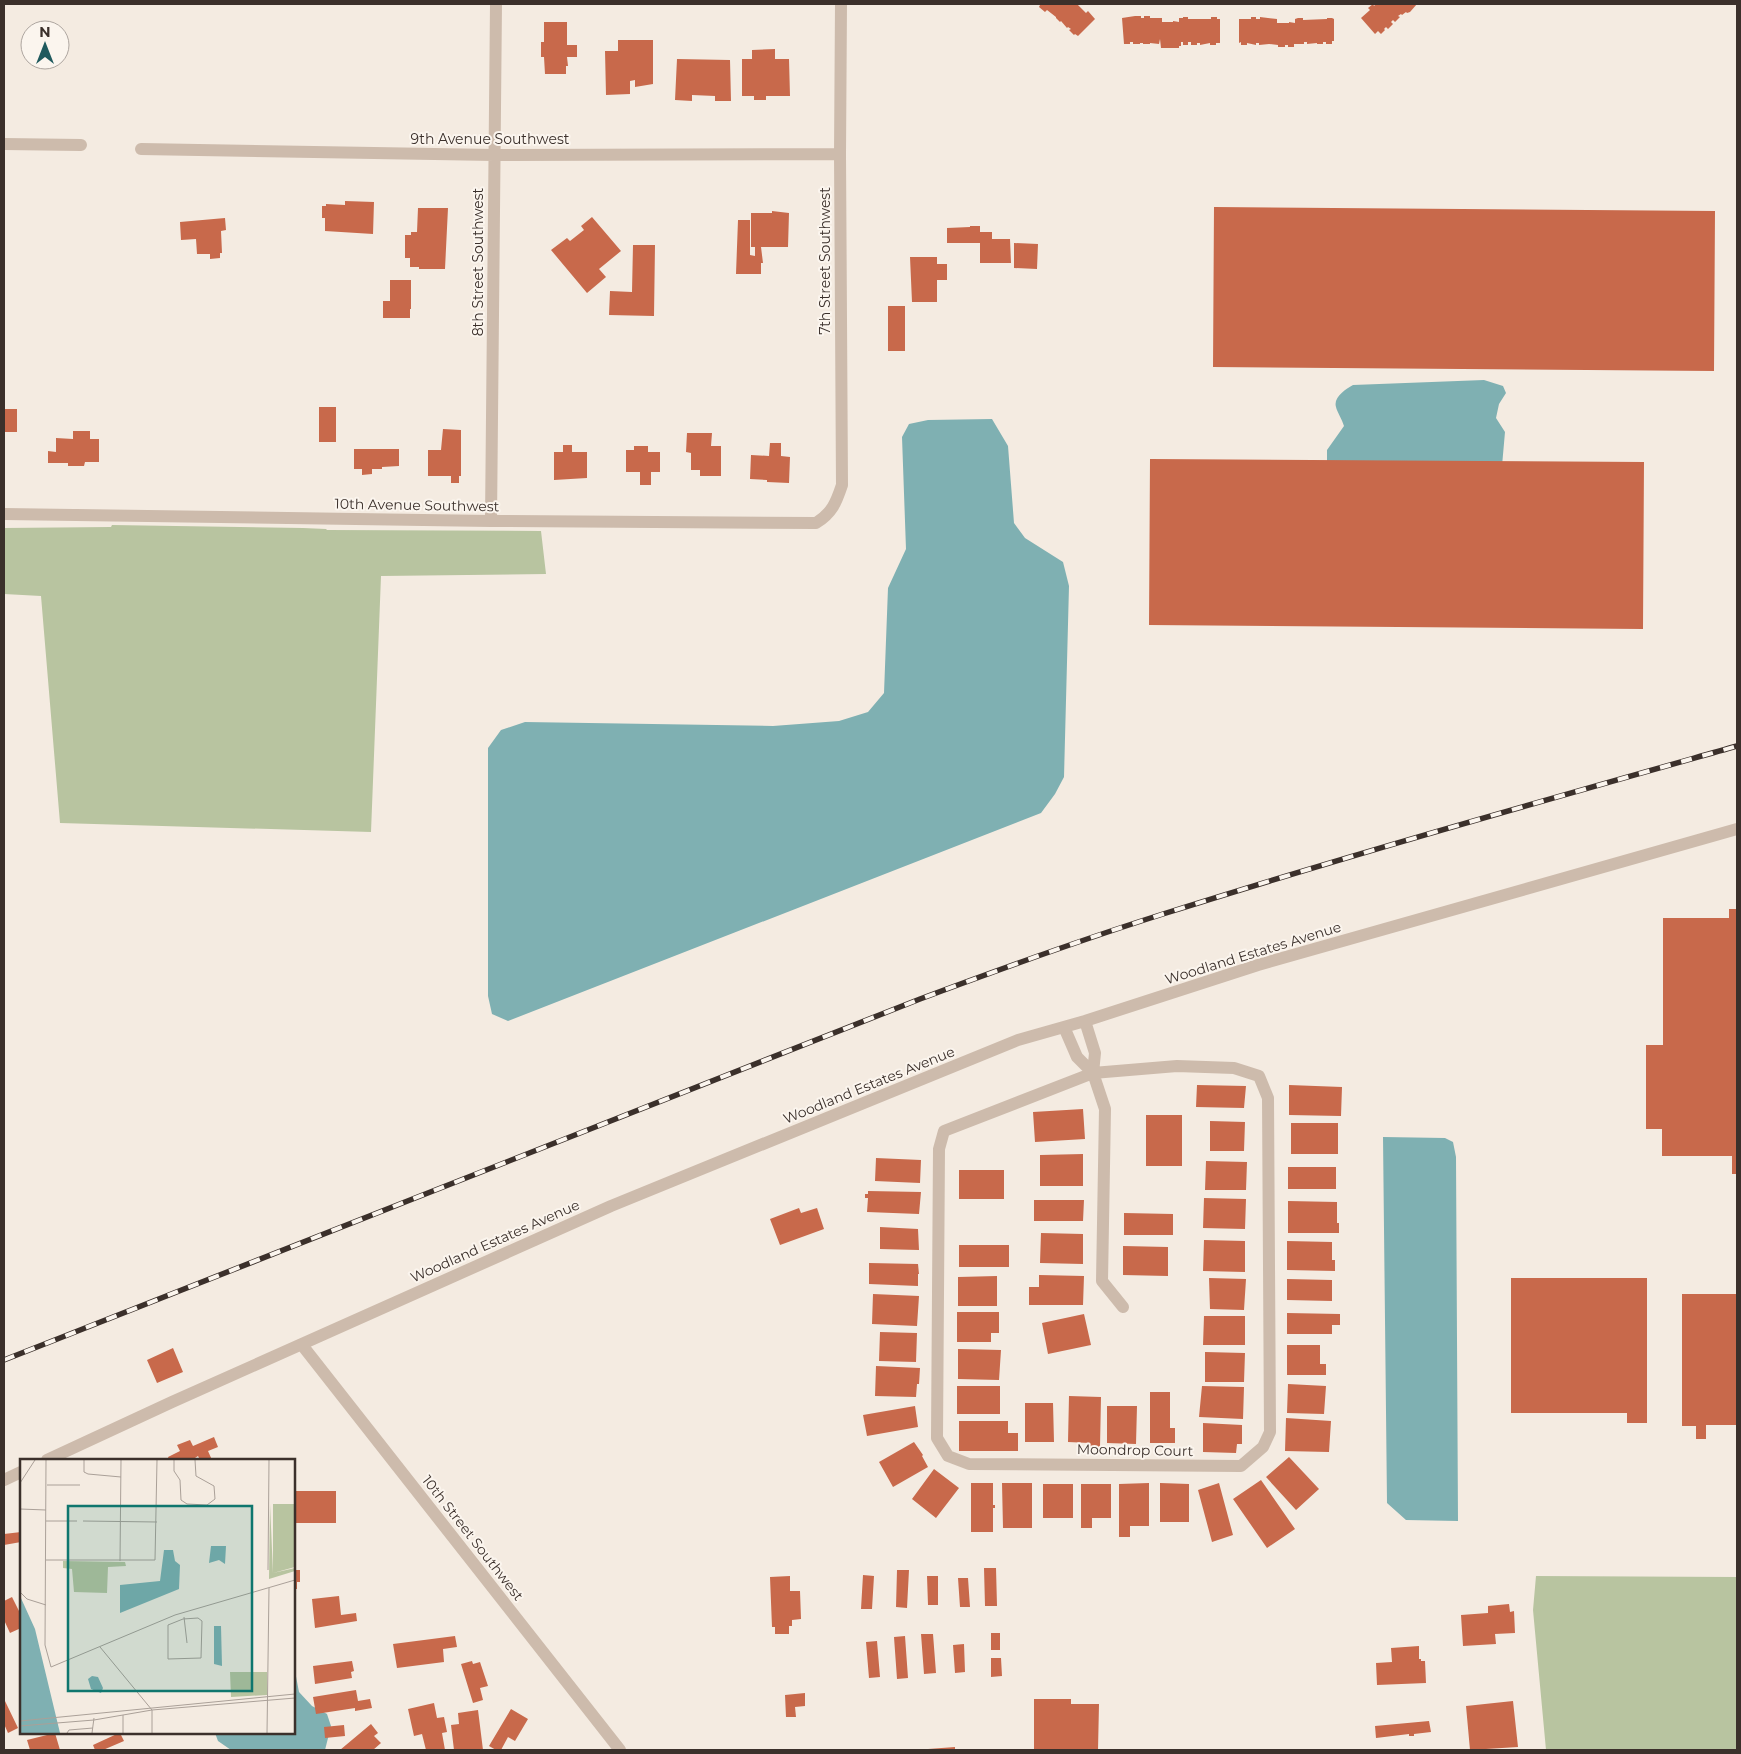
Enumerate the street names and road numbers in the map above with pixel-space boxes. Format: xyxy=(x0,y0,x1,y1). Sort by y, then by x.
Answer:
street label: 9th Avenue Southwest xyxy=(411,130,570,148)
street label: 8th Street Southwest xyxy=(469,187,487,336)
street label: 7th Street Southwest xyxy=(816,187,834,335)
street label: 10th Avenue Southwest xyxy=(335,495,500,515)
street label: Woodland Estates Avenue xyxy=(1163,918,1343,988)
street label: Woodland Estates Avenue xyxy=(781,1042,957,1128)
street label: Woodland Estates Avenue xyxy=(408,1195,582,1287)
street label: Moondrop Court xyxy=(1077,1440,1194,1460)
street label: 10th Street Southwest xyxy=(418,1472,528,1605)

